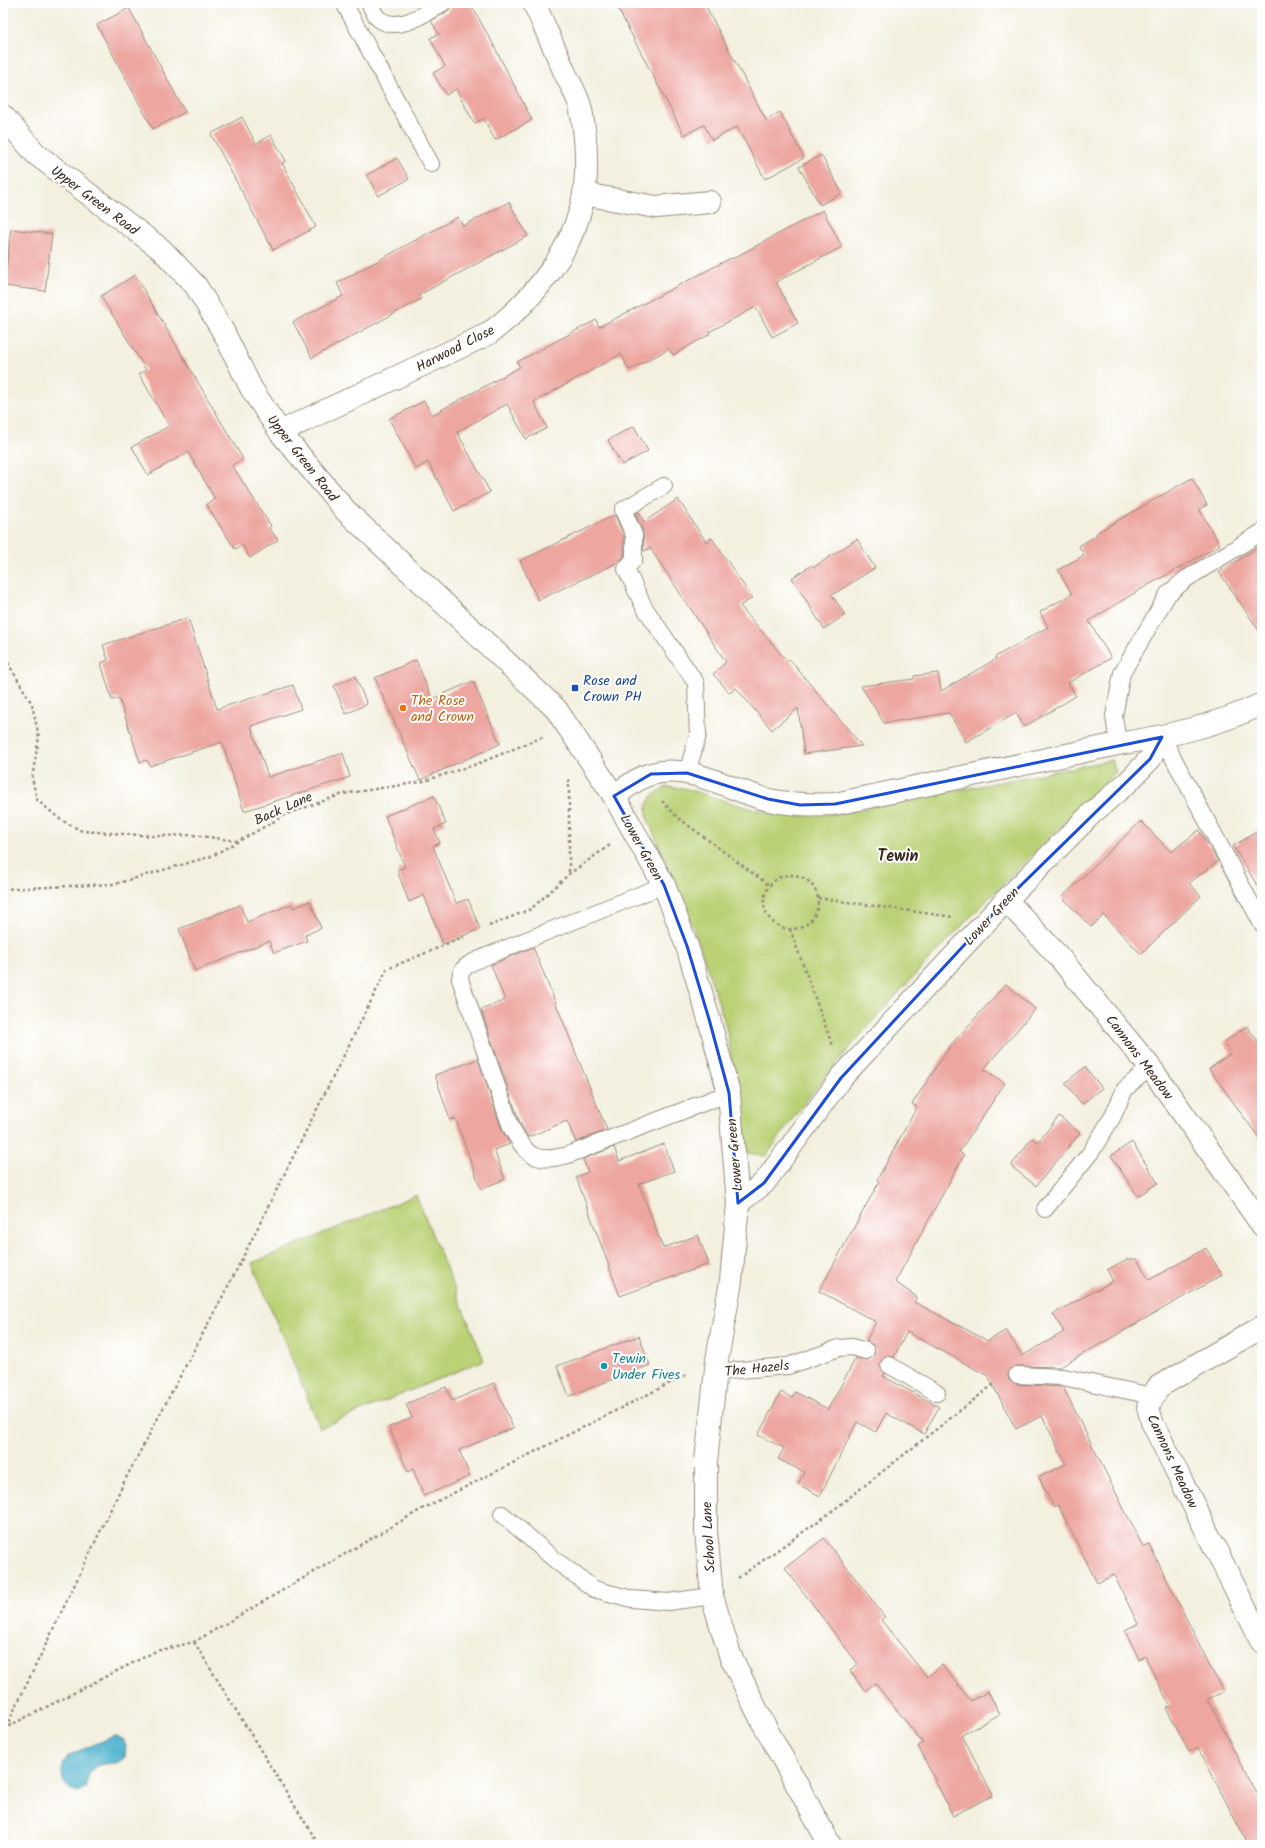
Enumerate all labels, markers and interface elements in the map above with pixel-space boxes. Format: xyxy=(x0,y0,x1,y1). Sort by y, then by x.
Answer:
street label: Upper Green Road xyxy=(46,160,144,242)
street label: Harwood Close xyxy=(412,319,499,378)
street label: Upper Green Road xyxy=(261,410,344,508)
place label: Rose and Crown PH xyxy=(583,670,642,708)
marker: Rose and Crown PH xyxy=(570,683,580,693)
place label: The Rose and Crown xyxy=(411,690,474,728)
marker: The Rose and Crown xyxy=(398,703,408,713)
street label: Back Lane xyxy=(251,786,317,832)
street label: Lower Green xyxy=(614,810,668,885)
district label: Tewin xyxy=(878,844,919,869)
street label: Lower Green xyxy=(959,882,1025,951)
street label: Cannons Meadow xyxy=(1100,1010,1179,1105)
street label: Lower Green xyxy=(721,1117,749,1192)
place label: Tewin Under Fives xyxy=(612,1348,680,1386)
street label: The Hazels xyxy=(724,1355,790,1383)
marker: Tewin Under Fives xyxy=(599,1361,609,1371)
street label: Cannons Meadow xyxy=(1141,1411,1204,1513)
street label: School Lane xyxy=(696,1500,722,1573)

